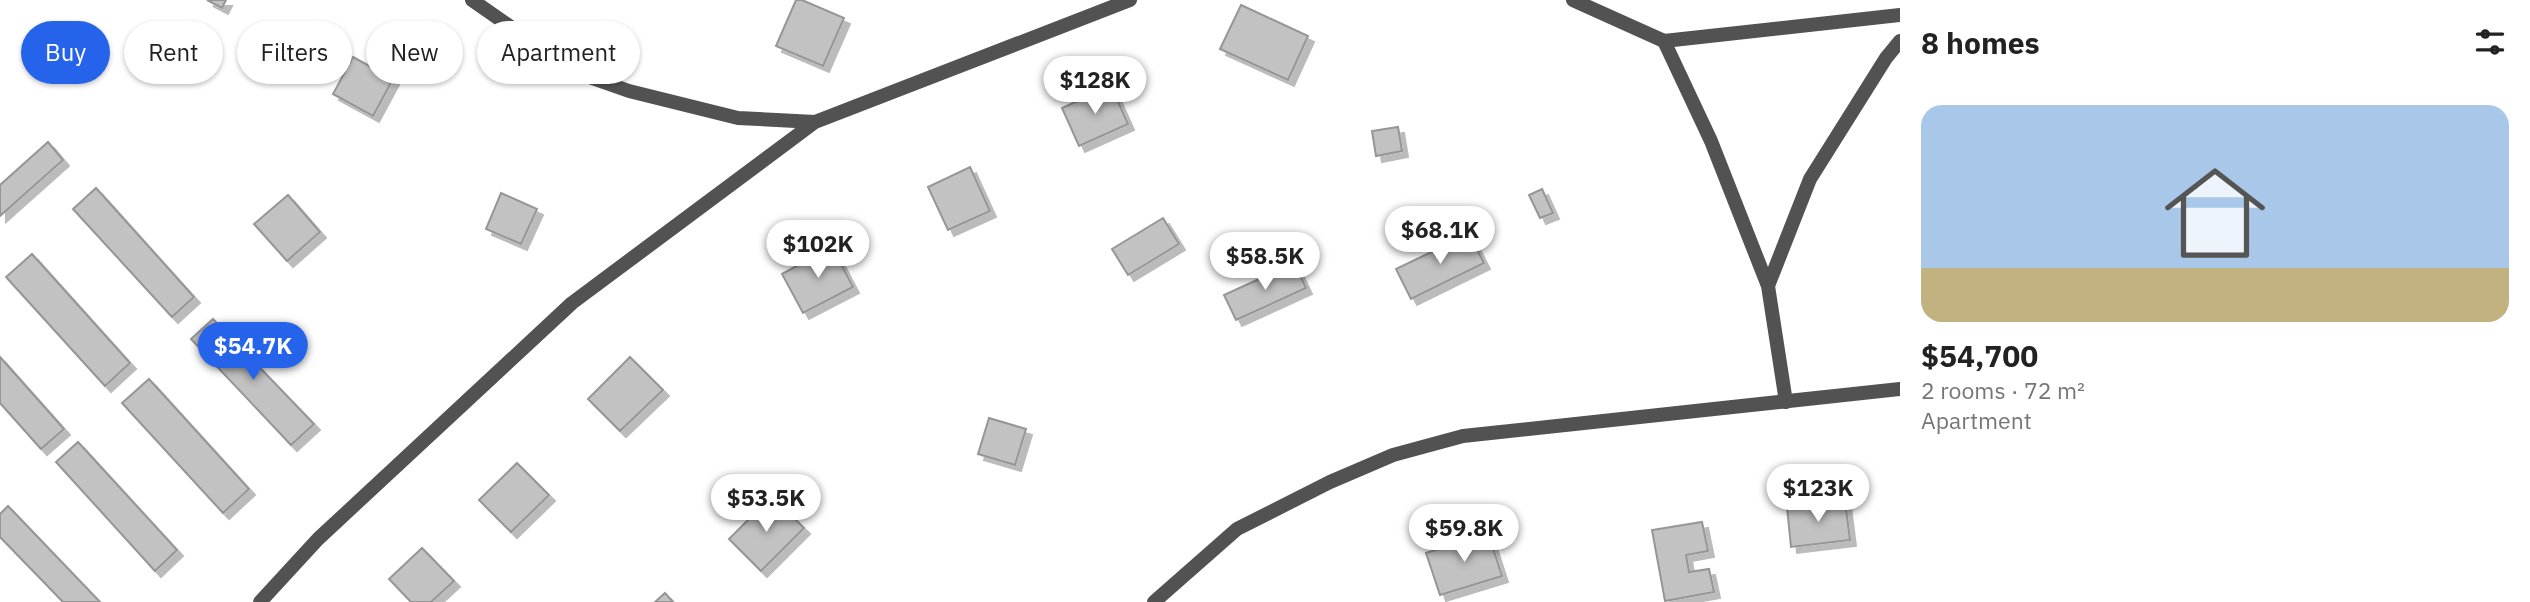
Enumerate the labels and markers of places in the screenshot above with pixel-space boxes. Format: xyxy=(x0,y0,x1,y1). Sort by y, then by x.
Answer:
pin: $128K xyxy=(1046,57,1144,116)
pin: $68.1K xyxy=(1383,206,1497,266)
pin: $102K xyxy=(769,220,867,280)
pin: $58.5K xyxy=(1208,232,1322,292)
pin: $54.7K xyxy=(196,322,310,382)
pin: $123K xyxy=(1769,464,1867,524)
pin: $53.5K xyxy=(709,475,823,534)
pin: $59.8K xyxy=(1407,504,1521,564)

